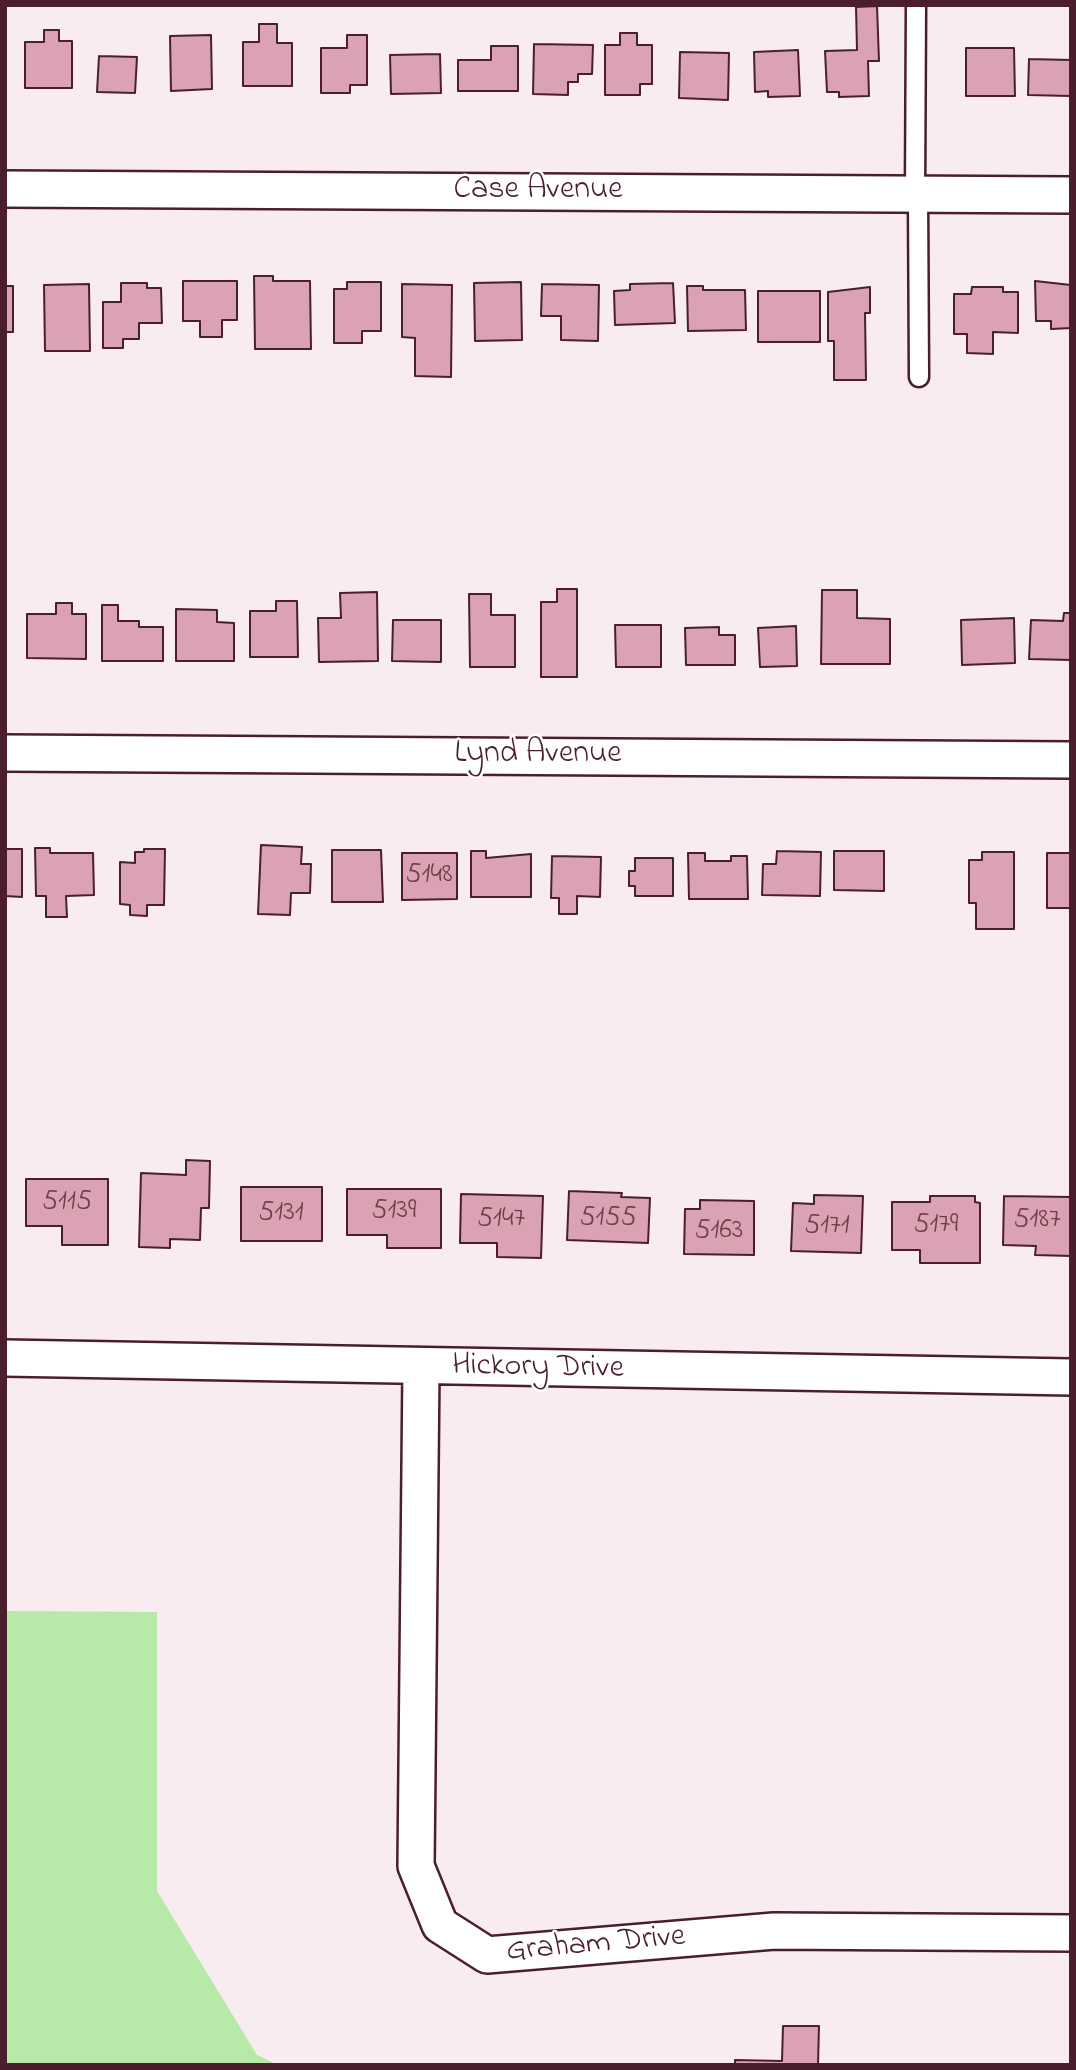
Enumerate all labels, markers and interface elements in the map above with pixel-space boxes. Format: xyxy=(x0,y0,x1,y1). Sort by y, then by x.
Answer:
street label: Case Avenue xyxy=(453,173,623,211)
street label: Lynd Avenue xyxy=(454,737,622,775)
house number: 5148 xyxy=(406,859,452,893)
house number: 5115 xyxy=(42,1186,92,1220)
house number: 5139 xyxy=(372,1195,416,1229)
house number: 5131 xyxy=(258,1197,304,1231)
house number: 5155 xyxy=(580,1202,636,1236)
house number: 5147 xyxy=(477,1203,525,1237)
house number: 5187 xyxy=(1014,1204,1060,1238)
house number: 5179 xyxy=(914,1209,958,1243)
house number: 5171 xyxy=(804,1210,850,1244)
house number: 5163 xyxy=(695,1215,743,1249)
street label: Hickory Drive xyxy=(452,1348,624,1390)
street label: Graham Drive xyxy=(505,1919,687,1973)

